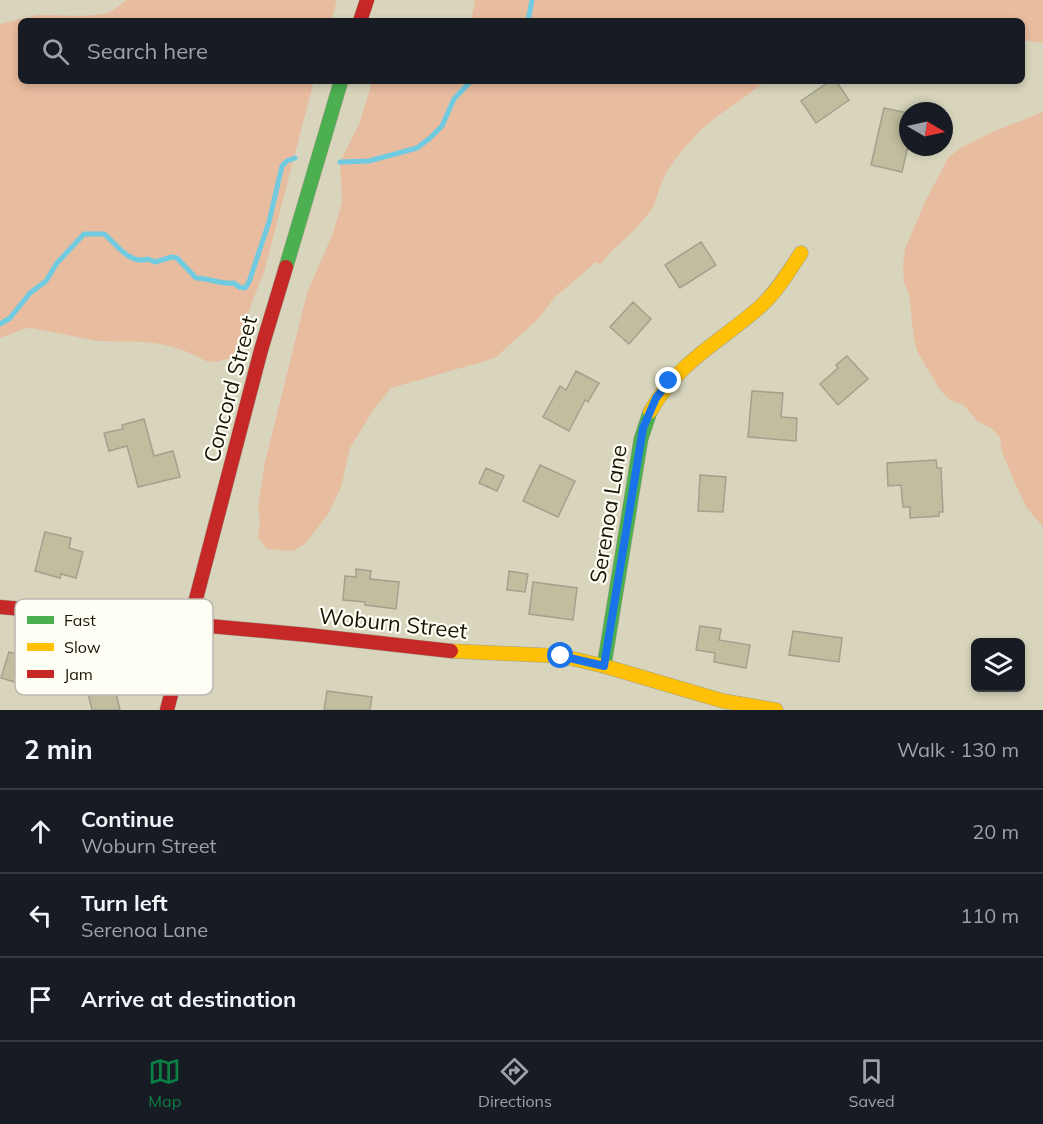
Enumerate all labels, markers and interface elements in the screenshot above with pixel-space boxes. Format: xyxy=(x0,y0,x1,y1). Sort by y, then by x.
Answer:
search box xyxy=(18,18,1025,84)
icon: search xyxy=(39,35,72,68)
text: Search here xyxy=(87,37,208,65)
north arrow xyxy=(899,102,953,156)
street label: Concord Street xyxy=(197,312,263,465)
route end xyxy=(655,367,681,393)
street label: Serenoa Lane xyxy=(583,443,633,585)
legend xyxy=(15,599,213,695)
street label: Woburn Street xyxy=(317,601,469,645)
text: Fast xyxy=(64,610,96,630)
text: Slow xyxy=(64,637,101,657)
map controls xyxy=(971,638,1025,692)
button: layers xyxy=(971,638,1025,692)
route start xyxy=(547,642,573,668)
text: Jam xyxy=(64,664,93,684)
text: 2 min xyxy=(24,733,93,766)
text: Walk · 130 m xyxy=(897,737,1019,762)
text: Continue xyxy=(81,805,174,833)
icon: ahead xyxy=(24,815,57,848)
text: 20 m xyxy=(972,819,1019,844)
text: Woburn Street xyxy=(81,833,217,858)
text: Turn left xyxy=(81,889,168,917)
icon: left xyxy=(24,899,57,932)
text: 110 m xyxy=(960,903,1019,928)
text: Serenoa Lane xyxy=(81,917,208,942)
icon: arrive xyxy=(24,983,57,1016)
text: Arrive at destination xyxy=(81,985,296,1013)
tab: Map xyxy=(148,1055,181,1111)
tab: Directions xyxy=(478,1055,552,1111)
tab: Saved xyxy=(849,1055,895,1111)

